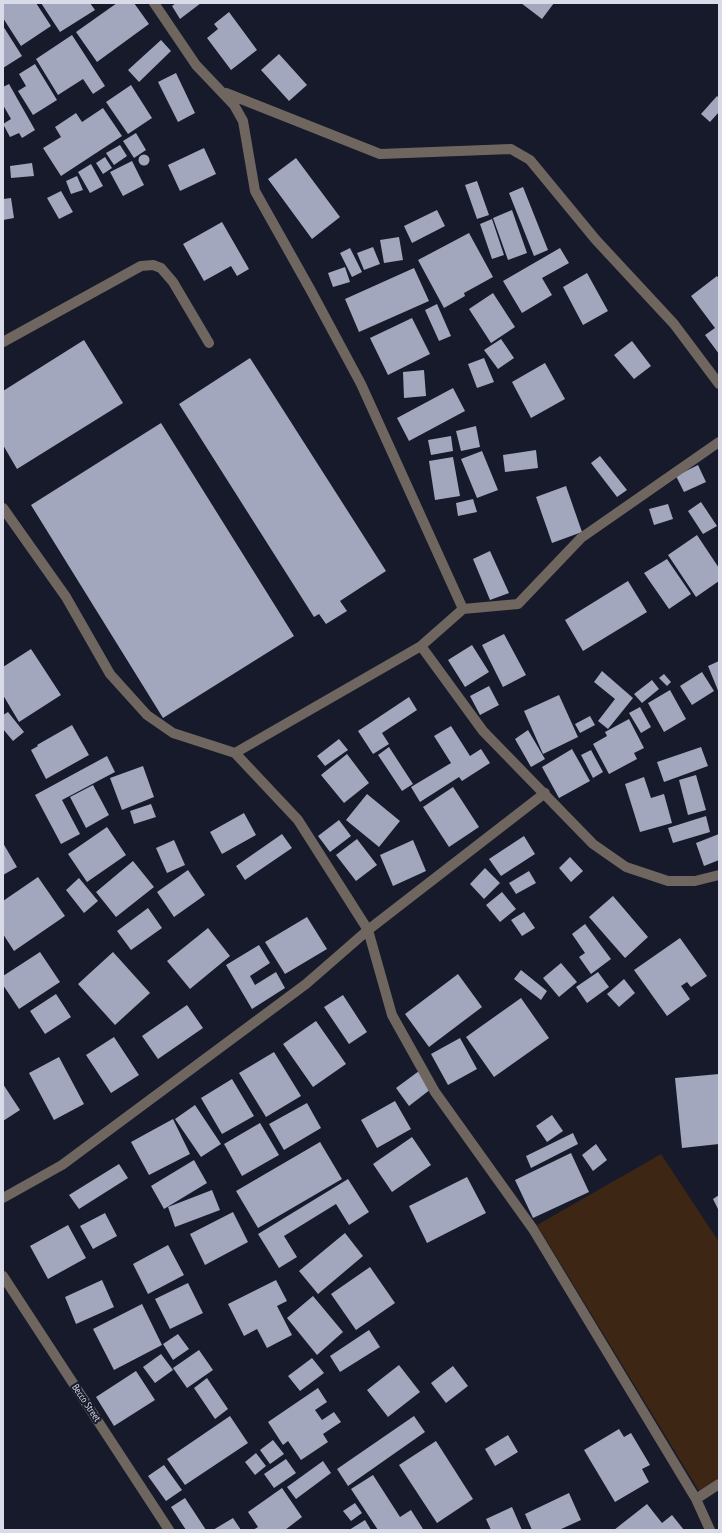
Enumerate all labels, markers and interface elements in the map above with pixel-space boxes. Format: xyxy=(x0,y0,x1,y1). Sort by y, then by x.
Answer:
street label: Becco Street xyxy=(69,1382,103,1424)

